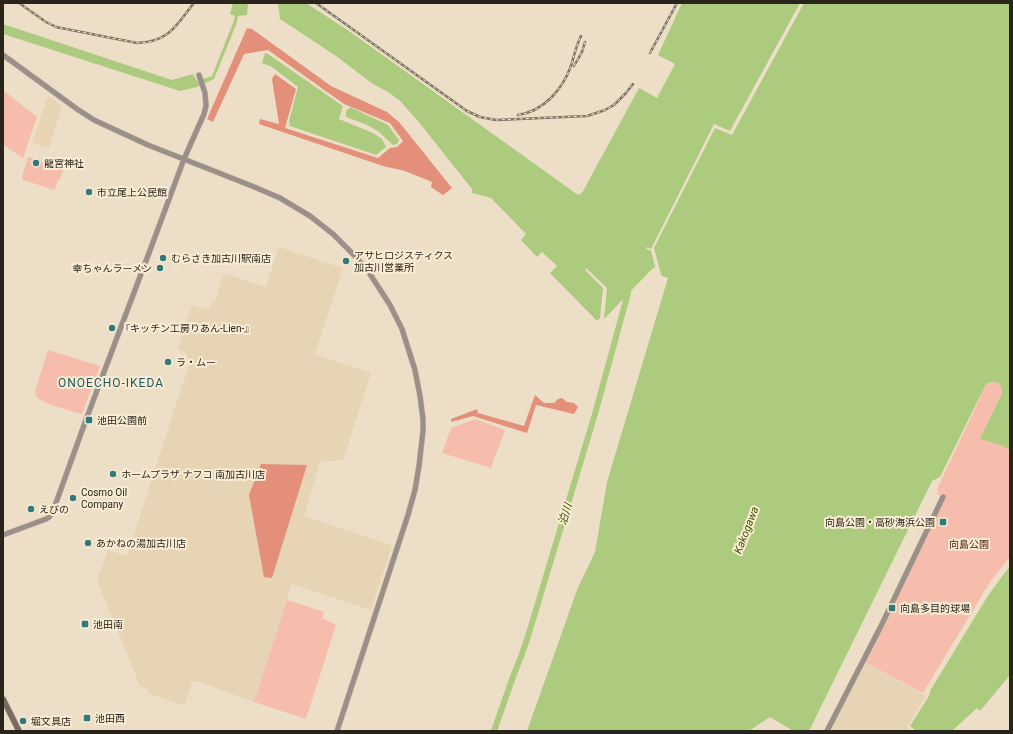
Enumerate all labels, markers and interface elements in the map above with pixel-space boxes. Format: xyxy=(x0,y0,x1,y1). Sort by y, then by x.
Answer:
marker: 龍宮神社 xyxy=(31,158,41,168)
place label: 龍宮神社 xyxy=(44,158,84,169)
marker: 市立尾上公民館 xyxy=(84,187,94,197)
place label: 市立尾上公民館 xyxy=(97,187,167,198)
place label: アサヒロジスティクス 加古川営業所 xyxy=(354,250,453,273)
marker: むらさき加古川駅南店 xyxy=(158,253,168,263)
place label: むらさき加古川駅南店 xyxy=(171,253,271,264)
marker: アサヒロジスティクス 加古川営業所 xyxy=(341,256,351,266)
place label: 幸ちゃんラーメン xyxy=(72,263,152,274)
marker: 幸ちゃんラーメン xyxy=(155,263,165,273)
marker: 『キッチン工房りあん-Lien-』 xyxy=(107,323,117,333)
place label: 『キッチン工房りあん-Lien-』 xyxy=(120,323,254,334)
marker: ラ・ムー xyxy=(163,357,173,367)
place label: ラ・ムー xyxy=(176,357,216,368)
district label: ONOECHO-IKEDA xyxy=(58,376,164,390)
marker: 池田公園前 xyxy=(84,415,94,425)
place label: 池田公園前 xyxy=(97,415,147,426)
marker: ホームプラザ ナフコ 南加古川店 xyxy=(108,469,118,479)
place label: ホームプラザ ナフコ 南加古川店 xyxy=(121,469,265,480)
place label: Cosmo Oil Company xyxy=(81,487,127,510)
marker: Cosmo Oil Company xyxy=(68,493,78,503)
water label: 泊川 xyxy=(556,501,575,527)
marker: えびの xyxy=(26,504,36,514)
place label: えびの xyxy=(39,504,69,515)
water label: Kakogawa xyxy=(732,505,761,556)
place label: 向島公園・高砂海浜公園 xyxy=(825,517,935,528)
marker: 向島公園・高砂海浜公園 xyxy=(938,517,948,527)
marker: あかねの湯加古川店 xyxy=(83,538,93,548)
place label: あかねの湯加古川店 xyxy=(96,538,186,549)
park label: 向島公園 xyxy=(949,539,989,550)
marker: 向島多目的球場 xyxy=(887,603,897,613)
place label: 向島多目的球場 xyxy=(900,603,970,614)
marker: 池田南 xyxy=(80,619,90,629)
place label: 池田南 xyxy=(93,619,123,630)
marker: 池田西 xyxy=(82,713,92,723)
place label: 池田西 xyxy=(95,713,125,724)
marker: 堀文具店 xyxy=(18,716,28,726)
place label: 堀文具店 xyxy=(31,716,71,727)

